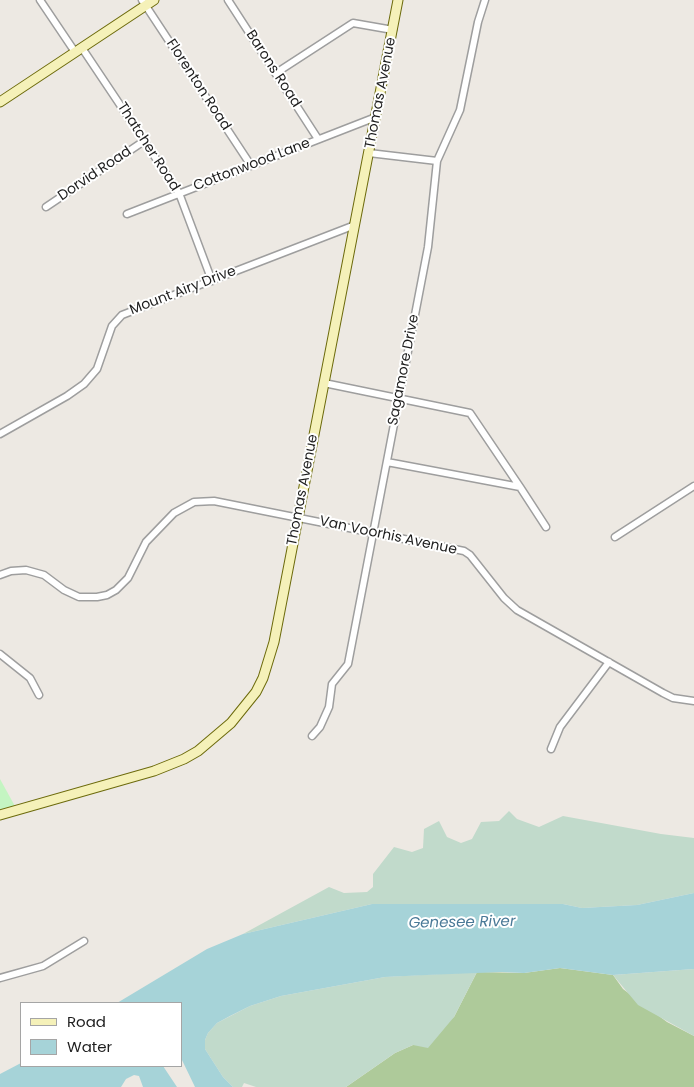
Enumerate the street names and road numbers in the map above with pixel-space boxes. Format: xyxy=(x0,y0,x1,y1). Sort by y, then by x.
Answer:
street label: Barons Road xyxy=(242,27,304,111)
street label: Florenton Road xyxy=(162,36,234,134)
street label: Thomas Avenue xyxy=(362,36,400,150)
street label: Thatcher Road xyxy=(113,99,183,195)
street label: Cottonwood Lane xyxy=(191,135,313,195)
street label: Dorvid Road xyxy=(55,143,135,205)
street label: Mount Airy Drive xyxy=(127,263,239,319)
street label: Sagamore Drive xyxy=(385,313,423,427)
street label: Thomas Avenue xyxy=(284,433,322,547)
street label: Van Voorhis Avenue xyxy=(318,513,458,559)

